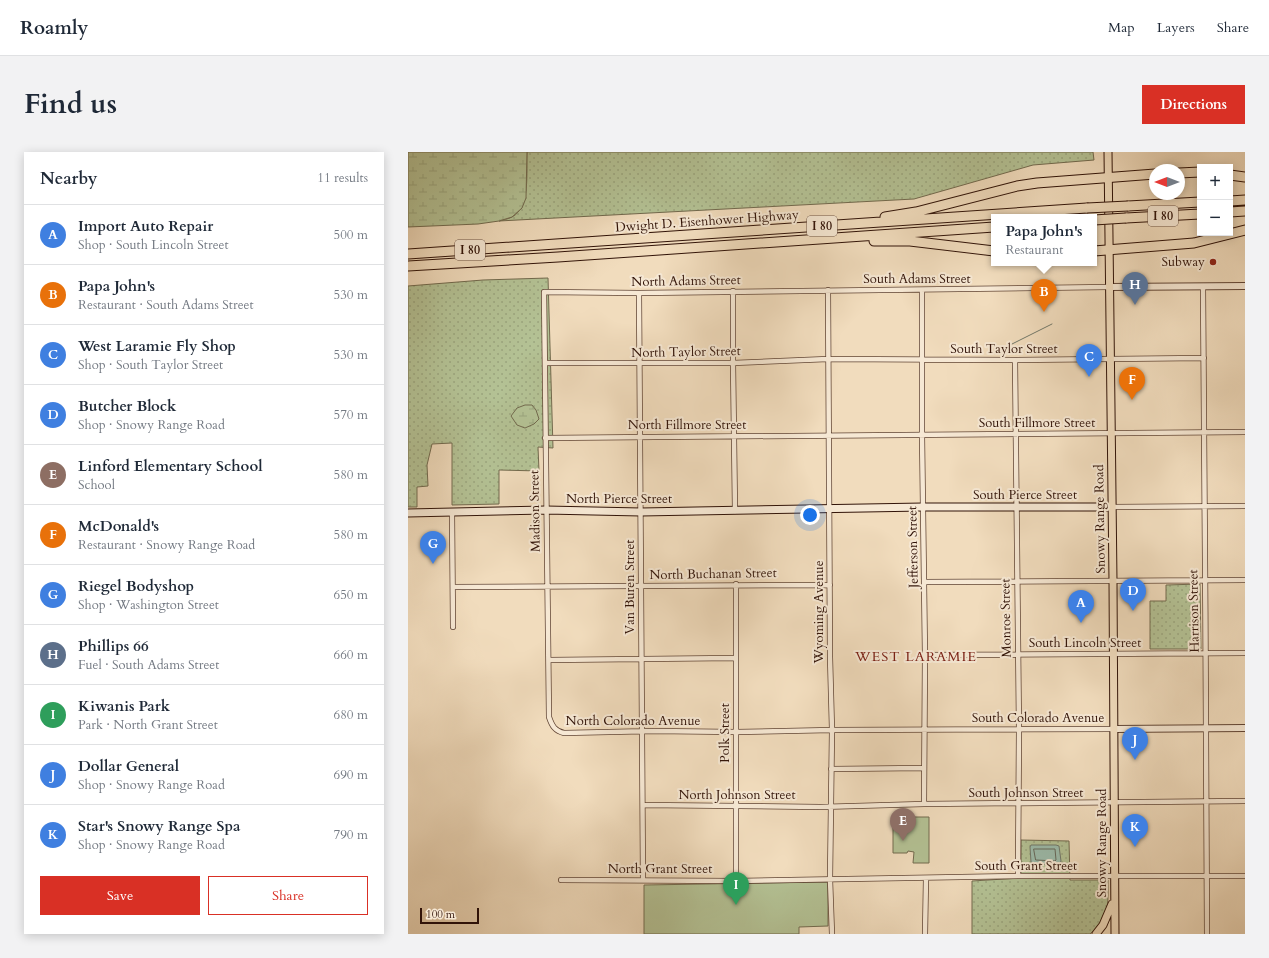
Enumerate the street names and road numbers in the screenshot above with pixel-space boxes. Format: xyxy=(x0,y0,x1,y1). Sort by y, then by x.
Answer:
street label: Dwight D. Eisenhower Highway xyxy=(615,206,799,236)
road number: I 80 xyxy=(1148,206,1178,226)
road number: I 80 xyxy=(807,216,837,236)
road number: I 80 xyxy=(455,240,485,260)
street label: South Adams Street xyxy=(863,270,971,288)
street label: North Adams Street xyxy=(631,271,741,291)
street label: South Taylor Street xyxy=(950,340,1058,358)
street label: North Taylor Street xyxy=(631,342,741,362)
street label: South Fillmore Street xyxy=(979,414,1095,432)
street label: North Fillmore Street xyxy=(628,416,746,434)
street label: Snowy Range Road xyxy=(1090,464,1110,574)
street label: Madison Street xyxy=(525,470,545,552)
street label: South Pierce Street xyxy=(973,486,1077,504)
street label: North Pierce Street xyxy=(566,490,672,508)
street label: Jefferson Street xyxy=(903,506,923,590)
street label: Van Buren Street xyxy=(621,540,639,634)
street label: Wyoming Avenue xyxy=(810,560,828,665)
street label: North Buchanan Street xyxy=(649,564,777,584)
street label: Harrison Street xyxy=(1184,569,1204,653)
street label: Monroe Street xyxy=(996,578,1016,658)
street label: South Lincoln Street xyxy=(1029,634,1141,652)
street label: Polk Street xyxy=(716,703,734,763)
street label: South Colorado Avenue xyxy=(972,709,1104,727)
street label: North Colorado Avenue xyxy=(566,712,701,730)
street label: South Johnson Street xyxy=(969,784,1083,802)
street label: North Johnson Street xyxy=(678,786,796,804)
street label: Snowy Range Road xyxy=(1093,788,1111,897)
street label: South Grant Street xyxy=(975,857,1077,875)
street label: North Grant Street xyxy=(608,860,712,878)

